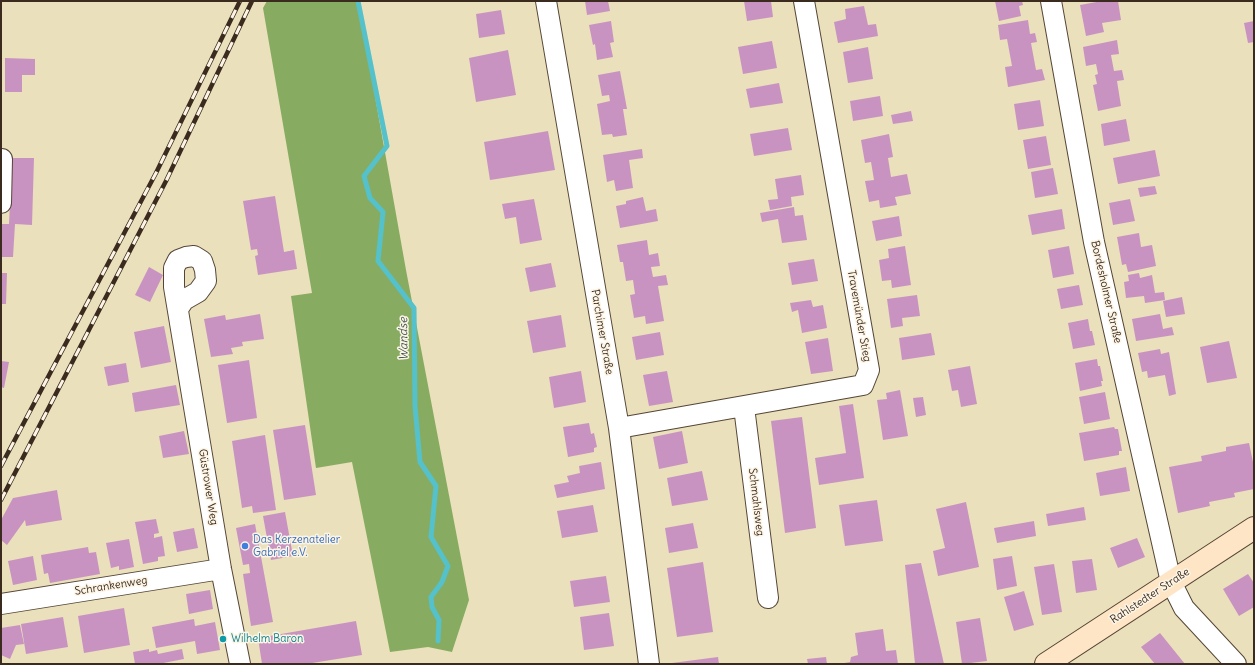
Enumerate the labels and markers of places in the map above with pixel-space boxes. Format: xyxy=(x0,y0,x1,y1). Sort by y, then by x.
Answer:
place label: Das Kerzenatelier Gabriel e.V. xyxy=(253,533,340,559)
marker: Das Kerzenatelier Gabriel e.V. xyxy=(240,541,250,551)
place label: Wilhelm Baron xyxy=(231,632,303,646)
marker: Wilhelm Baron xyxy=(218,634,228,644)

